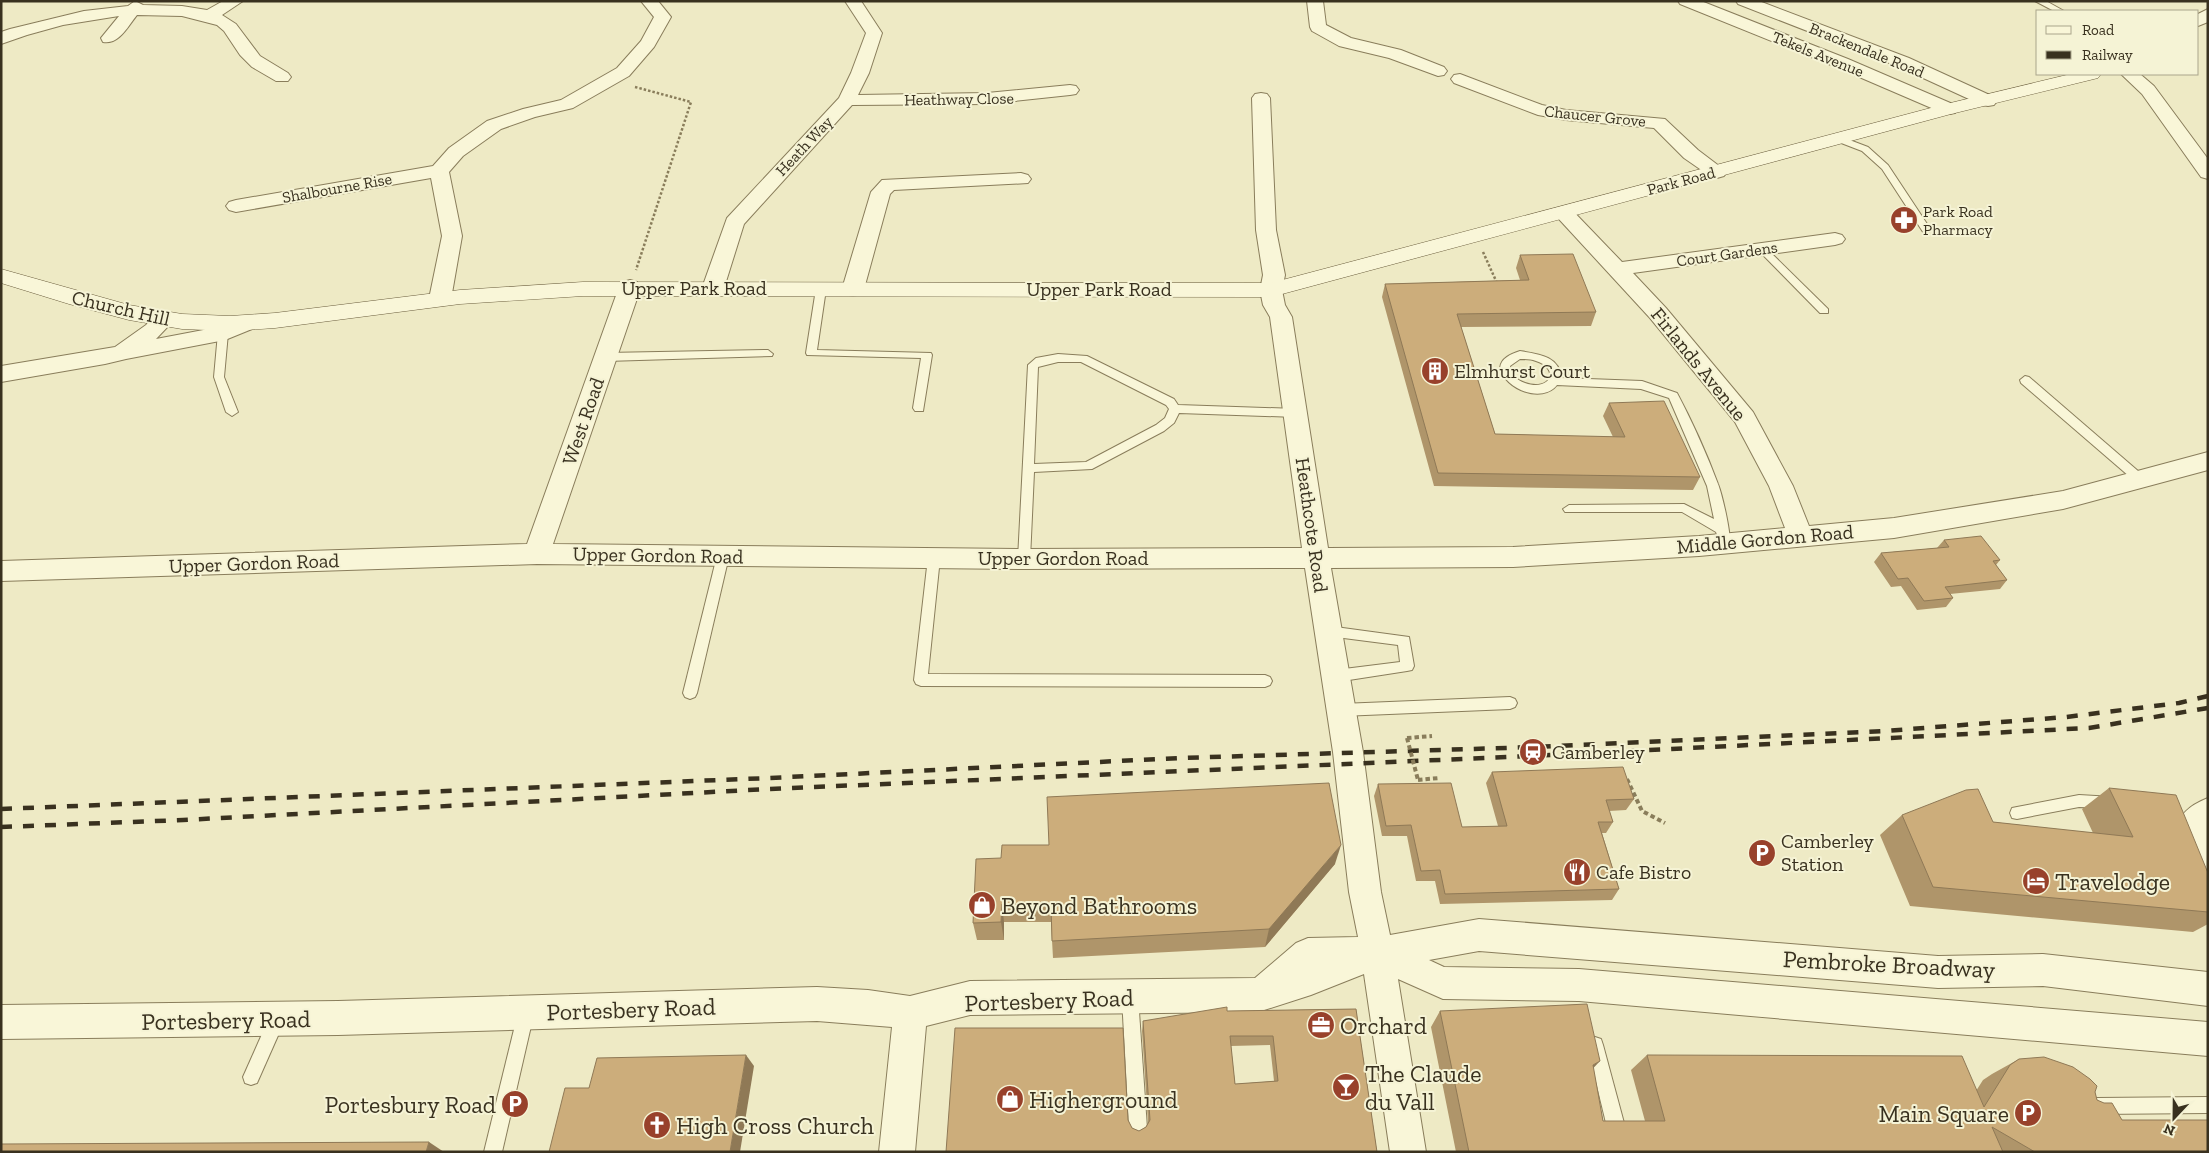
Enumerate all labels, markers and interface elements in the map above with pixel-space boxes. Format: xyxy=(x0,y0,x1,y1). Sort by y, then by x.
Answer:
legend xyxy=(2036,10,2199,75)
street label: Brackendale Road xyxy=(1807,18,1928,82)
text: Road xyxy=(2082,21,2115,39)
street label: Tekels Avenue xyxy=(1769,27,1867,81)
text: Railway xyxy=(2082,46,2133,64)
street label: Heathway Close xyxy=(904,89,1014,109)
street label: Chaucer Grove xyxy=(1543,101,1647,131)
street label: Heath Way xyxy=(772,112,837,180)
street label: Park Road xyxy=(1645,163,1717,199)
street label: Shalbourne Rise xyxy=(281,169,393,207)
place label: Park Road Pharmacy xyxy=(1923,202,1994,239)
pharmacy icon: Park Road Pharmacy xyxy=(1889,205,1919,235)
street label: Court Gardens xyxy=(1675,238,1779,270)
street label: Upper Park Road xyxy=(621,276,767,300)
street label: Upper Park Road xyxy=(1026,277,1172,301)
street label: Church Hill xyxy=(70,285,172,331)
street label: Firlands Avenue xyxy=(1646,303,1752,425)
building icon: Elmhurst Court xyxy=(1420,356,1450,386)
place label: Elmhurst Court xyxy=(1454,359,1591,383)
street label: West Road xyxy=(557,374,609,468)
street label: Heathcote Road xyxy=(1291,456,1333,594)
street label: Middle Gordon Road xyxy=(1676,519,1854,559)
street label: Upper Gordon Road xyxy=(572,542,744,568)
street label: Upper Gordon Road xyxy=(978,546,1148,570)
street label: Upper Gordon Road xyxy=(168,548,340,578)
station icon: Camberley xyxy=(1518,737,1548,767)
place label: Camberley xyxy=(1552,740,1646,764)
place label: Camberley Station xyxy=(1781,829,1875,876)
parking icon: Camberley Station xyxy=(1747,838,1777,868)
restaurant icon: Cafe Bistro xyxy=(1562,857,1592,887)
place label: Cafe Bistro xyxy=(1596,860,1691,884)
hotel icon: Travelodge xyxy=(2021,866,2051,896)
place label: Travelodge xyxy=(2055,867,2170,896)
shop icon: Beyond Bathrooms xyxy=(967,890,997,920)
place label: Beyond Bathrooms xyxy=(1001,891,1197,920)
street label: Pembroke Broadway xyxy=(1782,944,1997,984)
street label: Portesbery Road xyxy=(964,983,1134,1017)
street label: Portesbery Road xyxy=(546,992,716,1026)
street label: Portesbery Road xyxy=(141,1004,311,1036)
office icon: Orchard xyxy=(1306,1010,1336,1040)
place label: Orchard xyxy=(1340,1011,1427,1040)
place label: The Claude du Vall xyxy=(1365,1059,1481,1116)
bar icon: The Claude du Vall xyxy=(1331,1072,1361,1102)
shop icon: Higherground xyxy=(995,1084,1025,1114)
place label: Higherground xyxy=(1029,1085,1178,1114)
parking icon: Portesbury Road xyxy=(500,1089,530,1119)
place label: Portesbury Road xyxy=(325,1090,496,1119)
north arrow xyxy=(2149,1093,2199,1143)
parking icon: Main Square xyxy=(2013,1098,2043,1128)
place label: Main Square xyxy=(1879,1099,2009,1128)
church icon: High Cross Church xyxy=(642,1110,672,1140)
place label: High Cross Church xyxy=(676,1111,875,1140)
text: N xyxy=(2161,1120,2177,1139)

